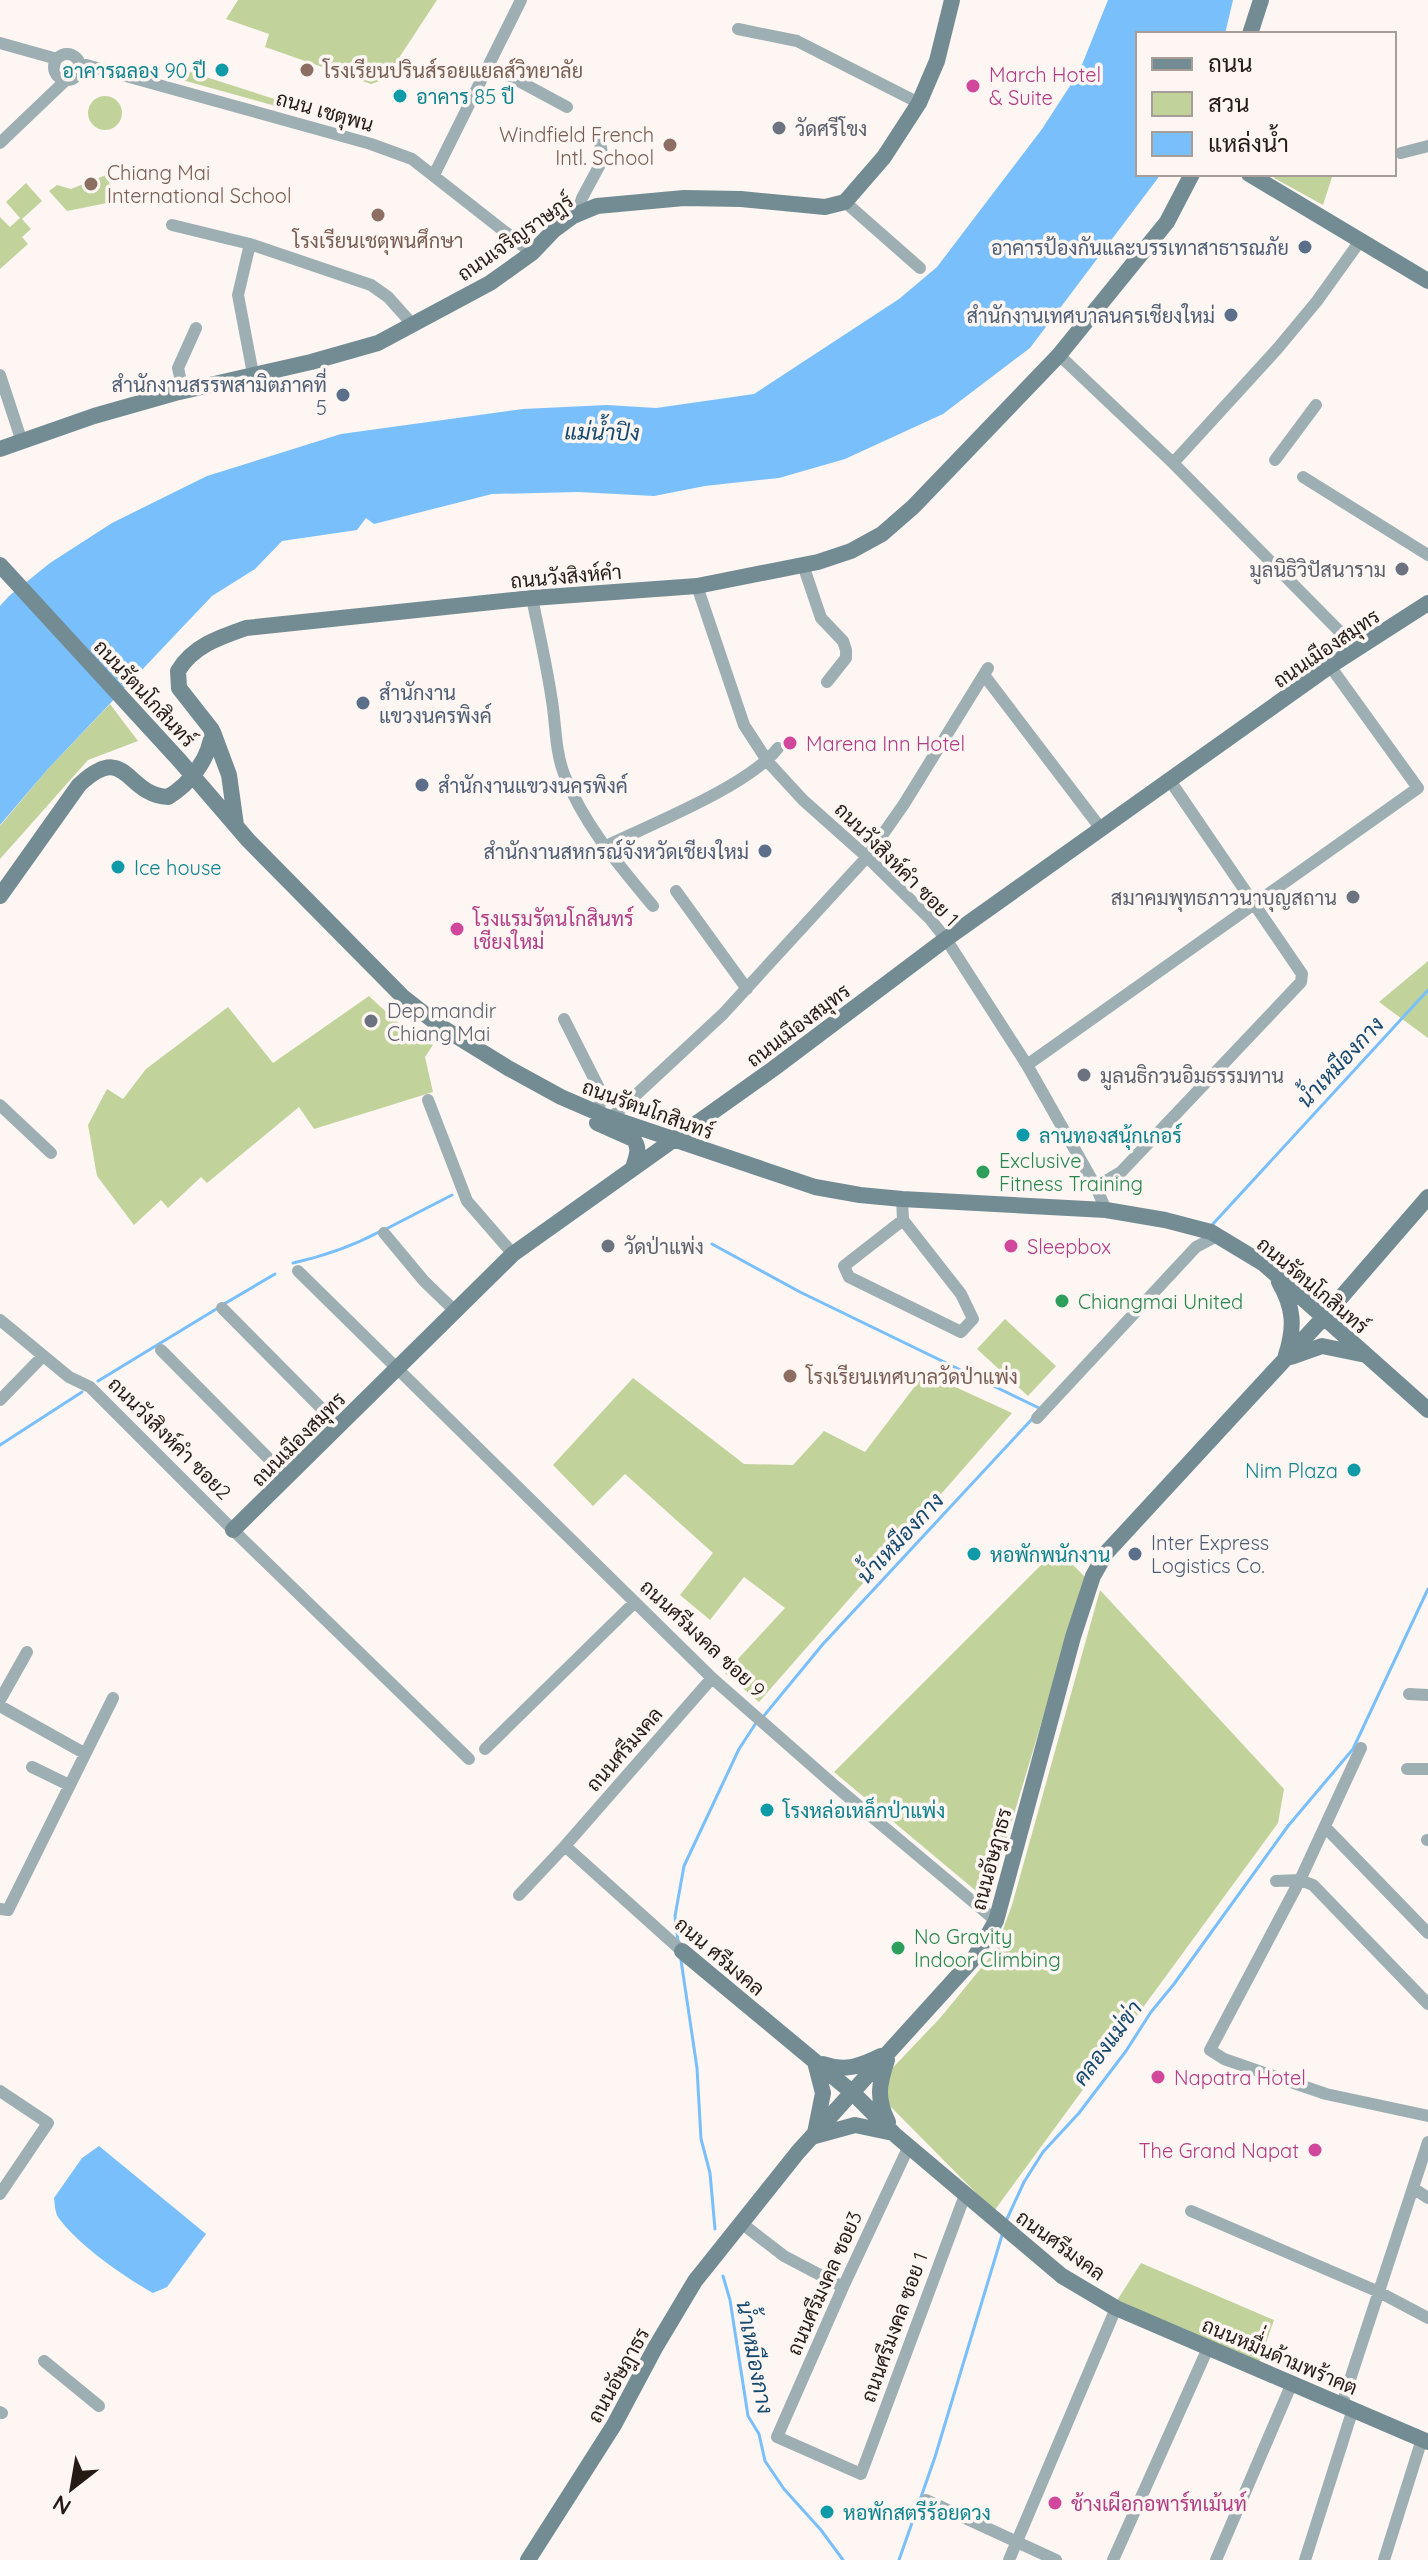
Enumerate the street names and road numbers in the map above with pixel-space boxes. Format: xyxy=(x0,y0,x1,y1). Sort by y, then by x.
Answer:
street label: ถนน เชตุพน xyxy=(273,85,377,139)
street label: ถนนเจริญราษฎร์ xyxy=(452,187,579,288)
street label: ถนนวังสิงห์คำ xyxy=(509,558,623,593)
street label: ถนนเมืองสมุทร xyxy=(1267,602,1385,694)
street label: ถนนรัตนโกสินทร์ xyxy=(89,633,202,752)
street label: ถนนวังสิงห์คำ ซอย 1 xyxy=(830,796,965,931)
street label: ถนนเมืองสมุทร xyxy=(741,977,856,1074)
street label: ถนนรัตนโกสินทร์ xyxy=(579,1073,717,1144)
street label: ถนนรัตนโกสินทร์ xyxy=(1252,1230,1375,1339)
street label: ถนนวังสิงห์คำ ซอย2 xyxy=(103,1371,237,1505)
street label: ถนนเมืองสมุทร xyxy=(245,1386,352,1493)
street label: ถนนศรีมงคล ซอย 9 xyxy=(635,1574,771,1702)
street label: ถนนศรีมงคล xyxy=(581,1702,667,1796)
street label: ถนนอัษฎาธร xyxy=(965,1805,1019,1913)
street label: ถนน ศรีมงคล xyxy=(670,1911,770,2001)
street label: ถนนศรีมงคล xyxy=(1012,2204,1110,2286)
street label: ถนนศรีมงคล ซอย3 xyxy=(781,2207,867,2359)
street label: ถนนศรีมงคล ซอย 1 xyxy=(855,2249,933,2405)
street label: ถนนหมื่่นด้ามพร้าคต xyxy=(1198,2301,1366,2400)
street label: ถนนอัษฎาธร xyxy=(582,2323,656,2428)

